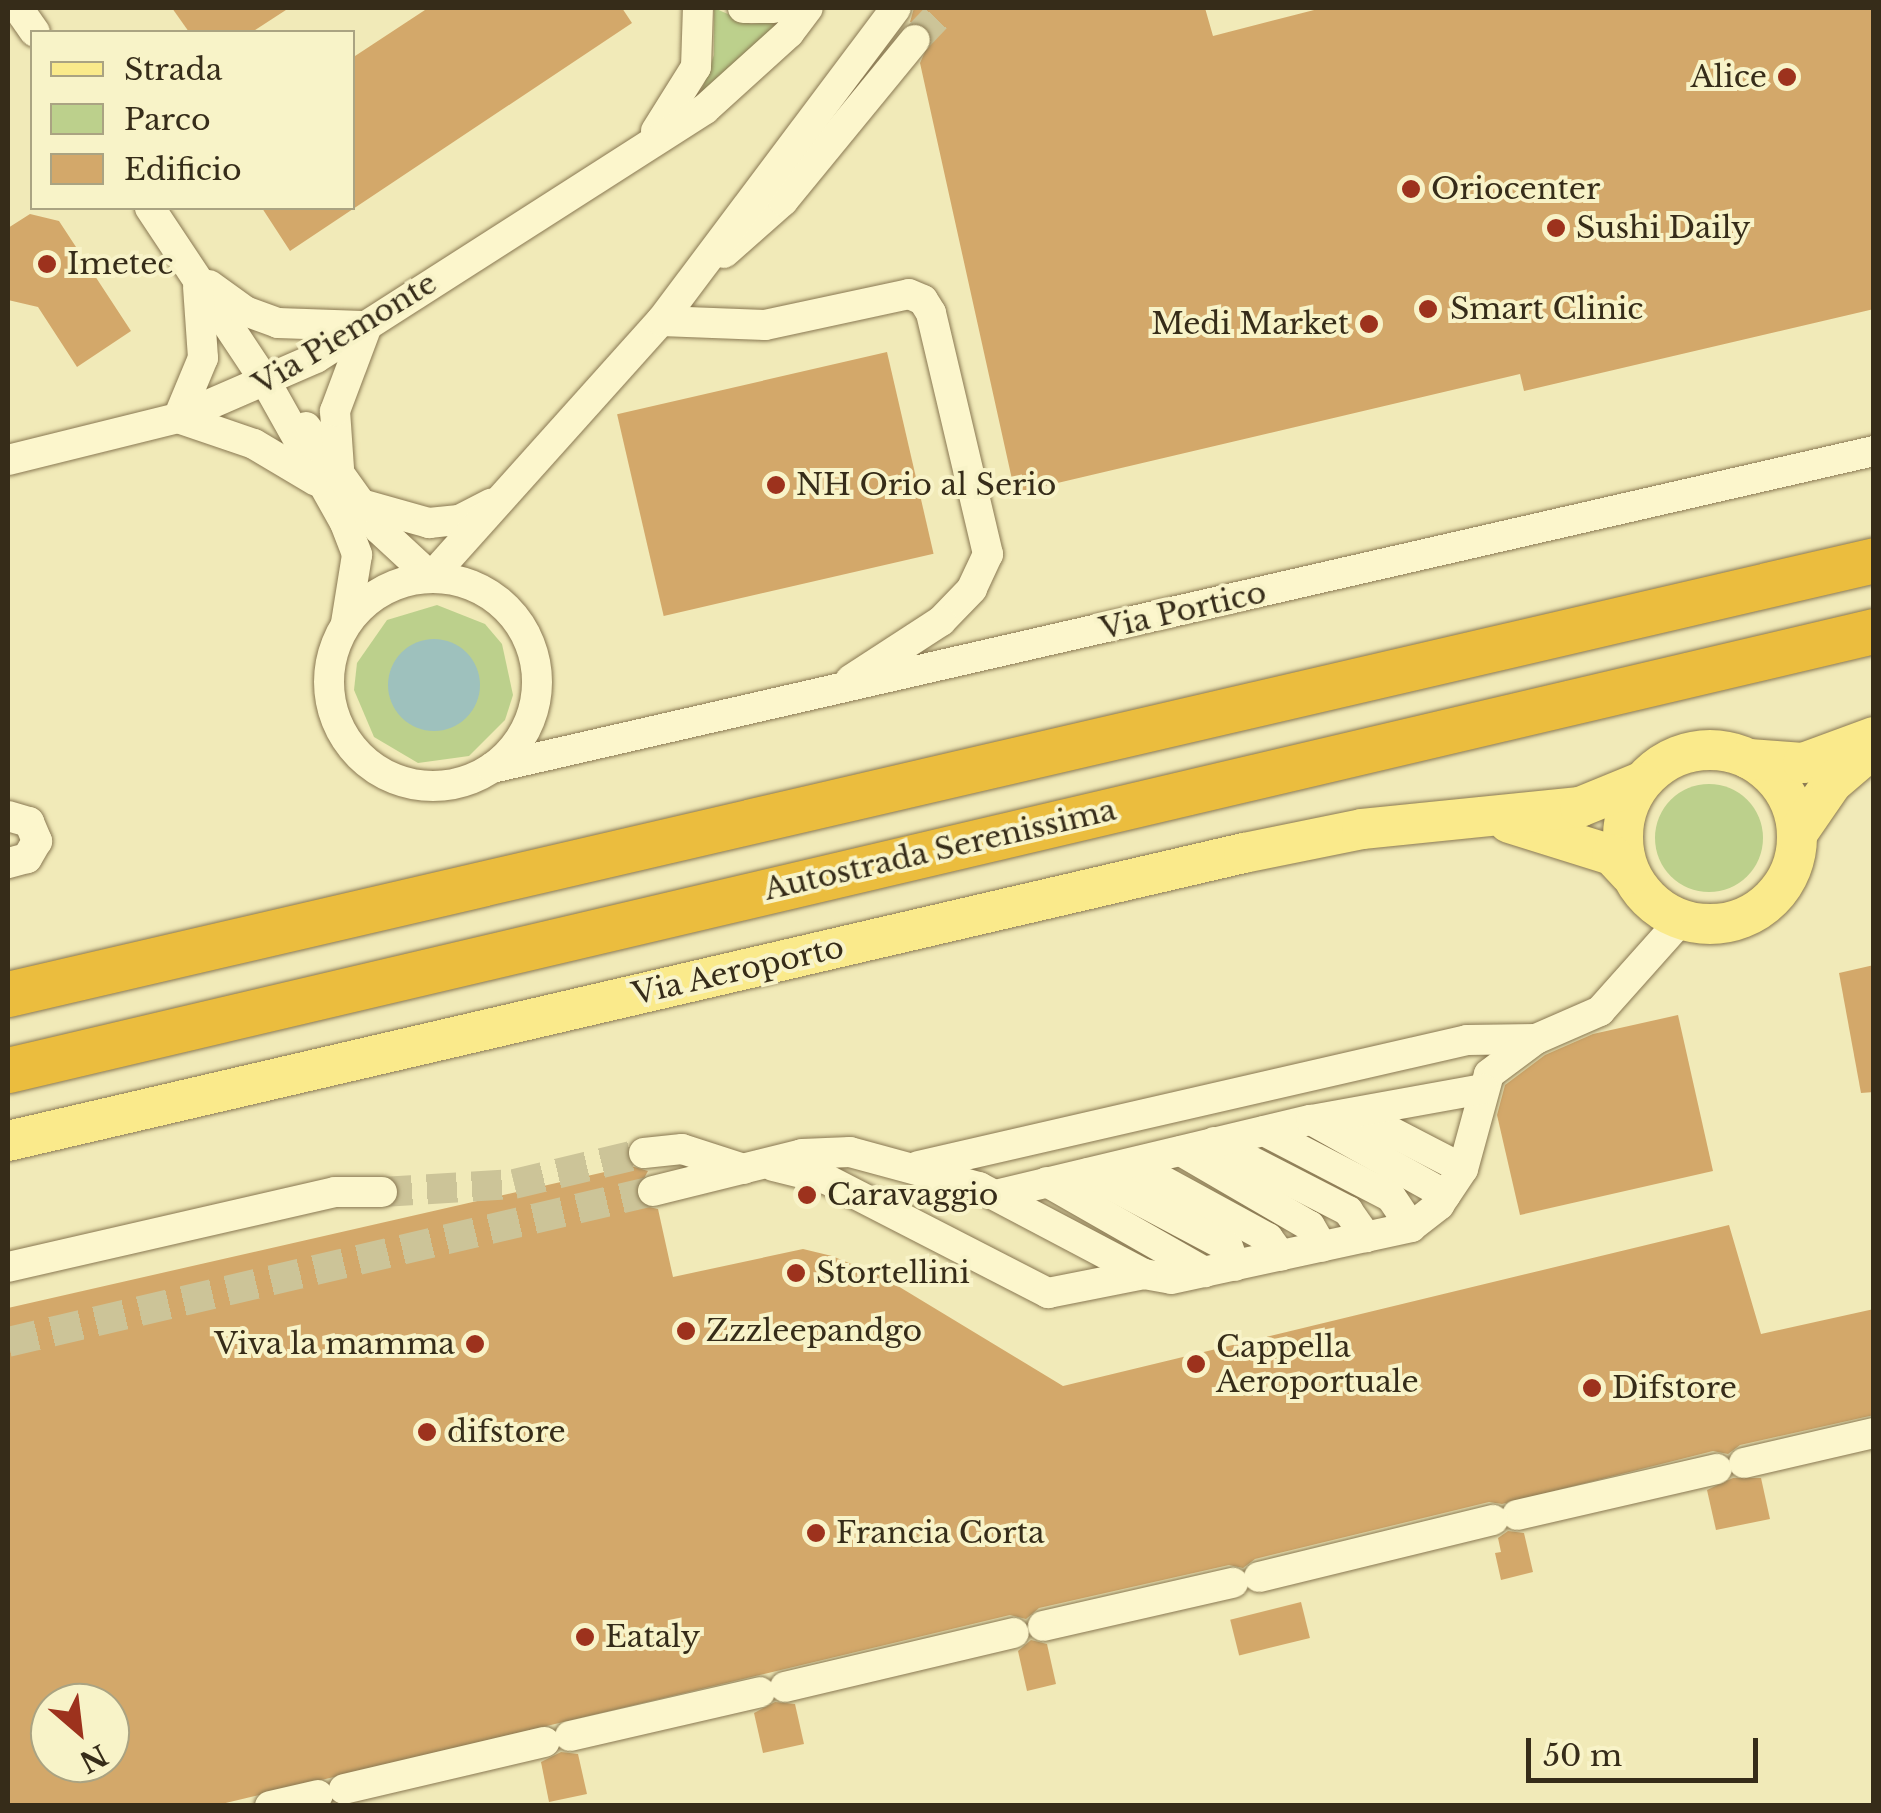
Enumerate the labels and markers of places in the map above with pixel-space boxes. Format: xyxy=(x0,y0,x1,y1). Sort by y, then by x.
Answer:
place label: Alice xyxy=(1691,59,1767,95)
marker: Alice xyxy=(1776,66,1798,88)
place label: Oriocenter xyxy=(1431,171,1600,207)
marker: Oriocenter xyxy=(1400,178,1422,200)
place label: Sushi Daily xyxy=(1576,210,1750,246)
marker: Sushi Daily xyxy=(1545,217,1567,239)
place label: Imetec xyxy=(67,246,173,282)
marker: Imetec xyxy=(36,253,58,275)
place label: Smart Clinic xyxy=(1450,291,1643,327)
marker: Smart Clinic xyxy=(1415,296,1441,322)
place label: Medi Market xyxy=(1151,306,1349,342)
marker: Medi Market xyxy=(1358,313,1380,335)
place label: NH Orio al Serio xyxy=(796,467,1056,503)
marker: NH Orio al Serio xyxy=(765,474,787,496)
place label: Caravaggio xyxy=(827,1177,998,1213)
marker: Caravaggio xyxy=(796,1184,818,1206)
place label: Stortellini xyxy=(816,1255,970,1291)
marker: Stortellini xyxy=(785,1262,807,1284)
place label: Zzzleepandgo xyxy=(706,1313,922,1349)
marker: Zzzleepandgo xyxy=(675,1320,697,1342)
place label: Viva la mamma xyxy=(214,1326,455,1362)
place label: Cappella Aeroportuale xyxy=(1216,1329,1419,1400)
marker: Viva la mamma xyxy=(464,1333,486,1355)
marker: Cappella Aeroportuale xyxy=(1185,1353,1207,1375)
place label: Difstore xyxy=(1612,1370,1737,1406)
marker: Difstore xyxy=(1581,1377,1603,1399)
place label: difstore xyxy=(447,1414,566,1450)
marker: difstore xyxy=(416,1421,438,1443)
place label: Francia Corta xyxy=(836,1515,1045,1551)
marker: Francia Corta xyxy=(805,1522,827,1544)
place label: Eataly xyxy=(605,1619,700,1655)
marker: Eataly xyxy=(574,1626,596,1648)

